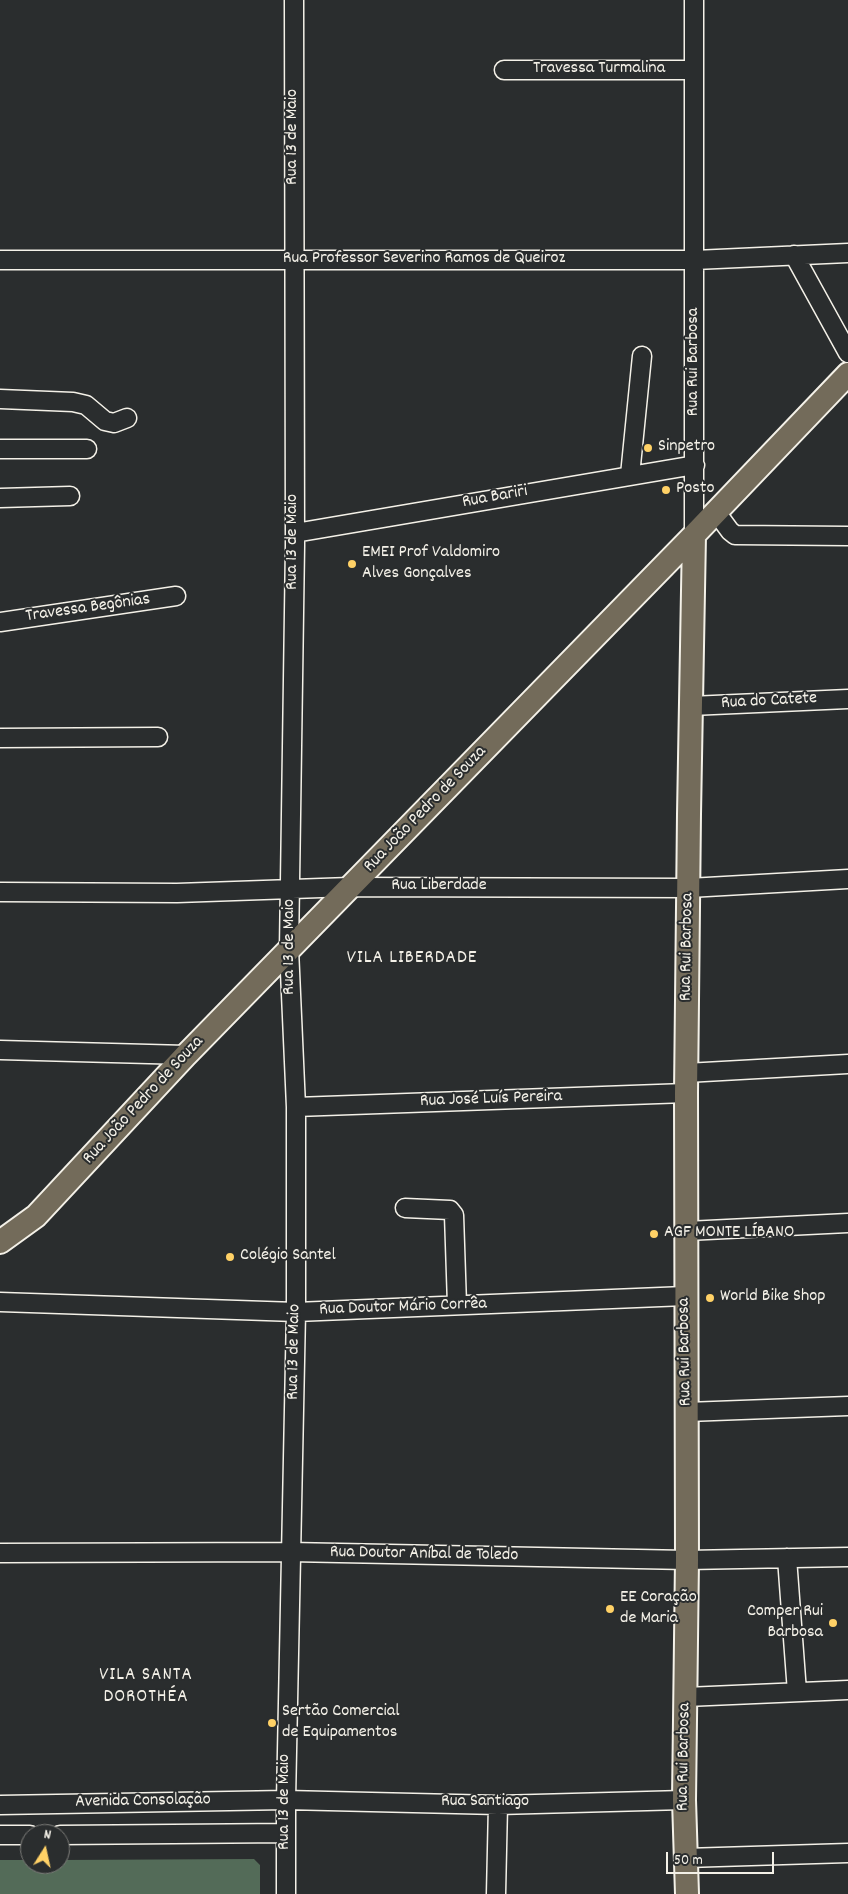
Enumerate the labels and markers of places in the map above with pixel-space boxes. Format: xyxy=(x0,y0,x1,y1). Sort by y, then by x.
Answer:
place label: Sinpetro xyxy=(658,437,715,459)
marker: Sinpetro xyxy=(642,442,654,454)
place label: Posto xyxy=(676,479,714,501)
marker: Posto xyxy=(660,484,672,496)
place label: EMEI Prof Valdomiro Alves Gonçalves xyxy=(362,543,500,586)
marker: EMEI Prof Valdomiro Alves Gonçalves xyxy=(346,558,358,570)
place label: AGF MONTE LÍBANO xyxy=(664,1223,794,1245)
marker: AGF MONTE LÍBANO xyxy=(648,1228,660,1240)
place label: Colégio Santel xyxy=(240,1246,336,1268)
marker: Colégio Santel xyxy=(224,1251,236,1263)
place label: World Bike Shop xyxy=(720,1287,826,1309)
marker: World Bike Shop xyxy=(704,1292,716,1304)
place label: EE Coração de Maria xyxy=(620,1588,697,1630)
place label: Comper Rui Barbosa xyxy=(747,1602,823,1645)
marker: EE Coração de Maria xyxy=(604,1603,616,1615)
marker: Comper Rui Barbosa xyxy=(827,1617,839,1629)
place label: Sertão Comercial de Equipamentos xyxy=(282,1702,399,1745)
marker: Sertão Comercial de Equipamentos xyxy=(266,1717,278,1729)

